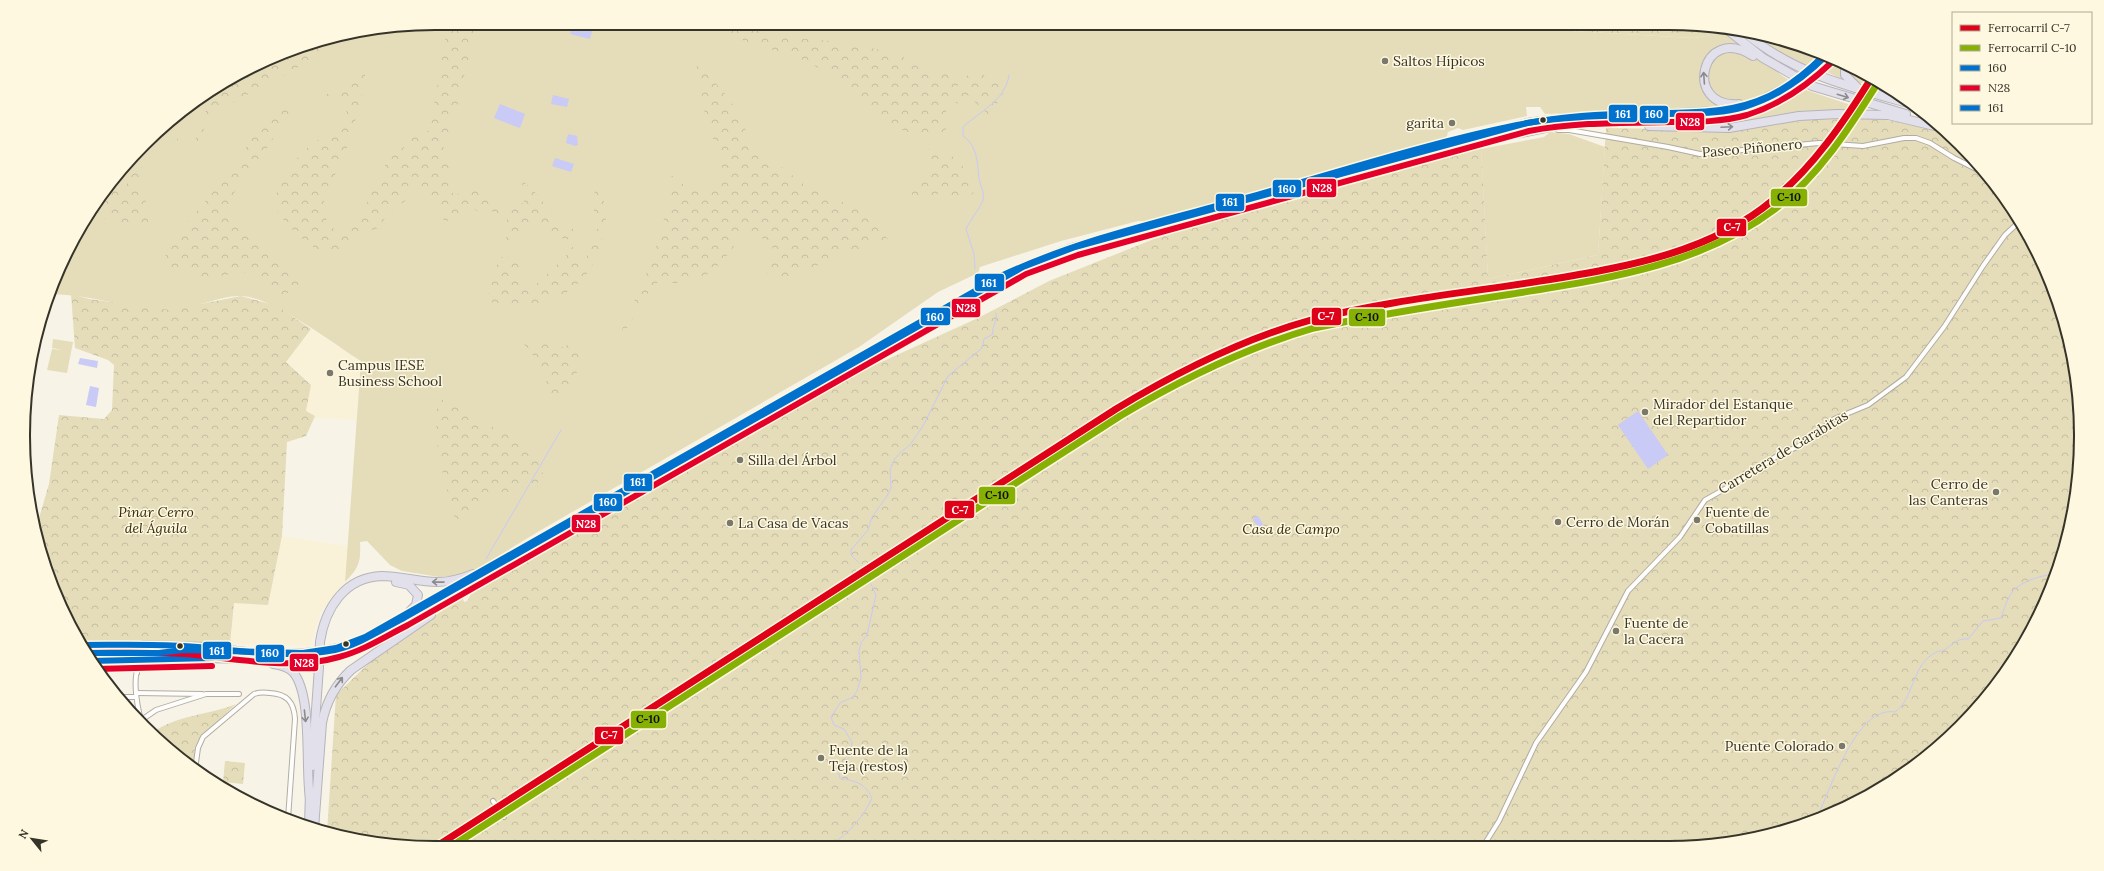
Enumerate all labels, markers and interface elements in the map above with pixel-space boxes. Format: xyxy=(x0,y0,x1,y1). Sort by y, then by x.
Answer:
legend xyxy=(1952,12,2092,124)
text: Ferrocarril C-7 xyxy=(1988,20,2070,35)
text: Ferrocarril C-10 xyxy=(1988,40,2077,55)
place label: Saltos Hípicos xyxy=(1393,52,1485,70)
marker: Saltos Hípicos xyxy=(1380,56,1390,66)
text: 160 xyxy=(1988,60,2007,75)
one-way arrow xyxy=(1701,72,1708,85)
text: N28 xyxy=(1988,80,2011,95)
one-way arrow xyxy=(1836,93,1848,101)
text: 161 xyxy=(1988,100,2004,115)
line badge: 161 xyxy=(1608,104,1638,123)
line badge: 160 xyxy=(1639,105,1669,124)
text: 161 xyxy=(1615,107,1631,121)
text: 160 xyxy=(1645,107,1663,121)
line badge: N28 xyxy=(1675,112,1705,131)
place label: garita xyxy=(1406,114,1444,132)
unlabelled marker xyxy=(1538,115,1548,125)
text: N28 xyxy=(1680,115,1700,129)
marker: garita xyxy=(1447,118,1457,128)
one-way arrow xyxy=(1720,124,1733,131)
street label: Paseo Piñonero xyxy=(1701,135,1803,161)
line badge: N28 xyxy=(1306,178,1337,198)
line badge: 160 xyxy=(1272,179,1302,198)
text: N28 xyxy=(1312,181,1332,195)
text: 160 xyxy=(1278,182,1296,196)
line badge: C-10 xyxy=(1770,188,1808,207)
text: C-10 xyxy=(1777,190,1801,204)
line badge: 161 xyxy=(1215,193,1245,212)
text: 161 xyxy=(1222,195,1238,209)
line badge: C-7 xyxy=(1716,218,1747,237)
text: C-7 xyxy=(1724,220,1740,234)
line badge: 161 xyxy=(974,273,1005,292)
text: 161 xyxy=(981,276,997,290)
line badge: N28 xyxy=(951,298,981,318)
text: N28 xyxy=(956,301,976,315)
line badge: 160 xyxy=(920,307,951,326)
line badge: C-7 xyxy=(1311,307,1342,326)
line badge: C-10 xyxy=(1348,308,1386,327)
text: C-7 xyxy=(1318,309,1334,323)
text: 160 xyxy=(926,310,944,324)
text: C-10 xyxy=(1355,310,1379,324)
place label: Campus IESE Business School xyxy=(338,356,442,390)
marker: Campus IESE Business School xyxy=(325,368,335,378)
place label: Mirador del Estanque del Repartidor xyxy=(1653,395,1793,429)
street label: Carretera de Garabitas xyxy=(1715,406,1851,498)
marker: Mirador del Estanque del Repartidor xyxy=(1640,407,1650,417)
place label: Silla del Árbol xyxy=(748,451,837,469)
marker: Silla del Árbol xyxy=(735,455,745,465)
line badge: 161 xyxy=(623,473,653,492)
text: 161 xyxy=(630,475,646,489)
place label: Cerro de las Canteras xyxy=(1909,475,1988,509)
line badge: C-10 xyxy=(978,486,1016,505)
marker: Cerro de las Canteras xyxy=(1991,487,2001,497)
text: C-10 xyxy=(985,488,1009,502)
line badge: 160 xyxy=(593,493,623,512)
text: 160 xyxy=(599,495,617,509)
line badge: C-7 xyxy=(944,500,975,519)
park label: Pinar Cerro del Águila xyxy=(118,503,194,537)
text: C-7 xyxy=(952,503,968,517)
place label: Fuente de Cobatillas xyxy=(1705,503,1770,537)
place label: Cerro de Morán xyxy=(1566,513,1670,531)
line badge: N28 xyxy=(571,514,601,533)
place label: La Casa de Vacas xyxy=(738,514,849,532)
marker: Fuente de Cobatillas xyxy=(1692,515,1702,525)
text: N28 xyxy=(576,517,596,531)
marker: Cerro de Morán xyxy=(1553,517,1563,527)
marker: La Casa de Vacas xyxy=(725,518,735,528)
park label: Casa de Campo xyxy=(1242,520,1340,538)
one-way arrow xyxy=(432,578,445,585)
place label: Fuente de la Cacera xyxy=(1624,614,1689,648)
marker: Fuente de la Cacera xyxy=(1611,626,1621,636)
unlabelled marker xyxy=(341,639,351,649)
unlabelled marker xyxy=(175,641,185,651)
line badge: 161 xyxy=(202,641,232,660)
text: 161 xyxy=(209,644,225,658)
line badge: 160 xyxy=(255,644,285,663)
text: 160 xyxy=(261,646,279,660)
line badge: N28 xyxy=(289,653,319,672)
text: N28 xyxy=(294,656,314,670)
one-way arrow xyxy=(335,677,343,688)
one-way arrow xyxy=(301,709,309,722)
line badge: C-10 xyxy=(630,710,667,729)
text: C-10 xyxy=(636,712,660,726)
line badge: C-7 xyxy=(594,726,624,745)
text: C-7 xyxy=(601,728,617,742)
place label: Puente Colorado xyxy=(1725,737,1834,755)
place label: Fuente de la Teja (restos) xyxy=(829,741,908,775)
marker: Puente Colorado xyxy=(1837,741,1847,751)
marker: Fuente de la Teja (restos) xyxy=(816,753,826,763)
north arrow xyxy=(12,819,52,859)
text: N xyxy=(15,826,32,841)

